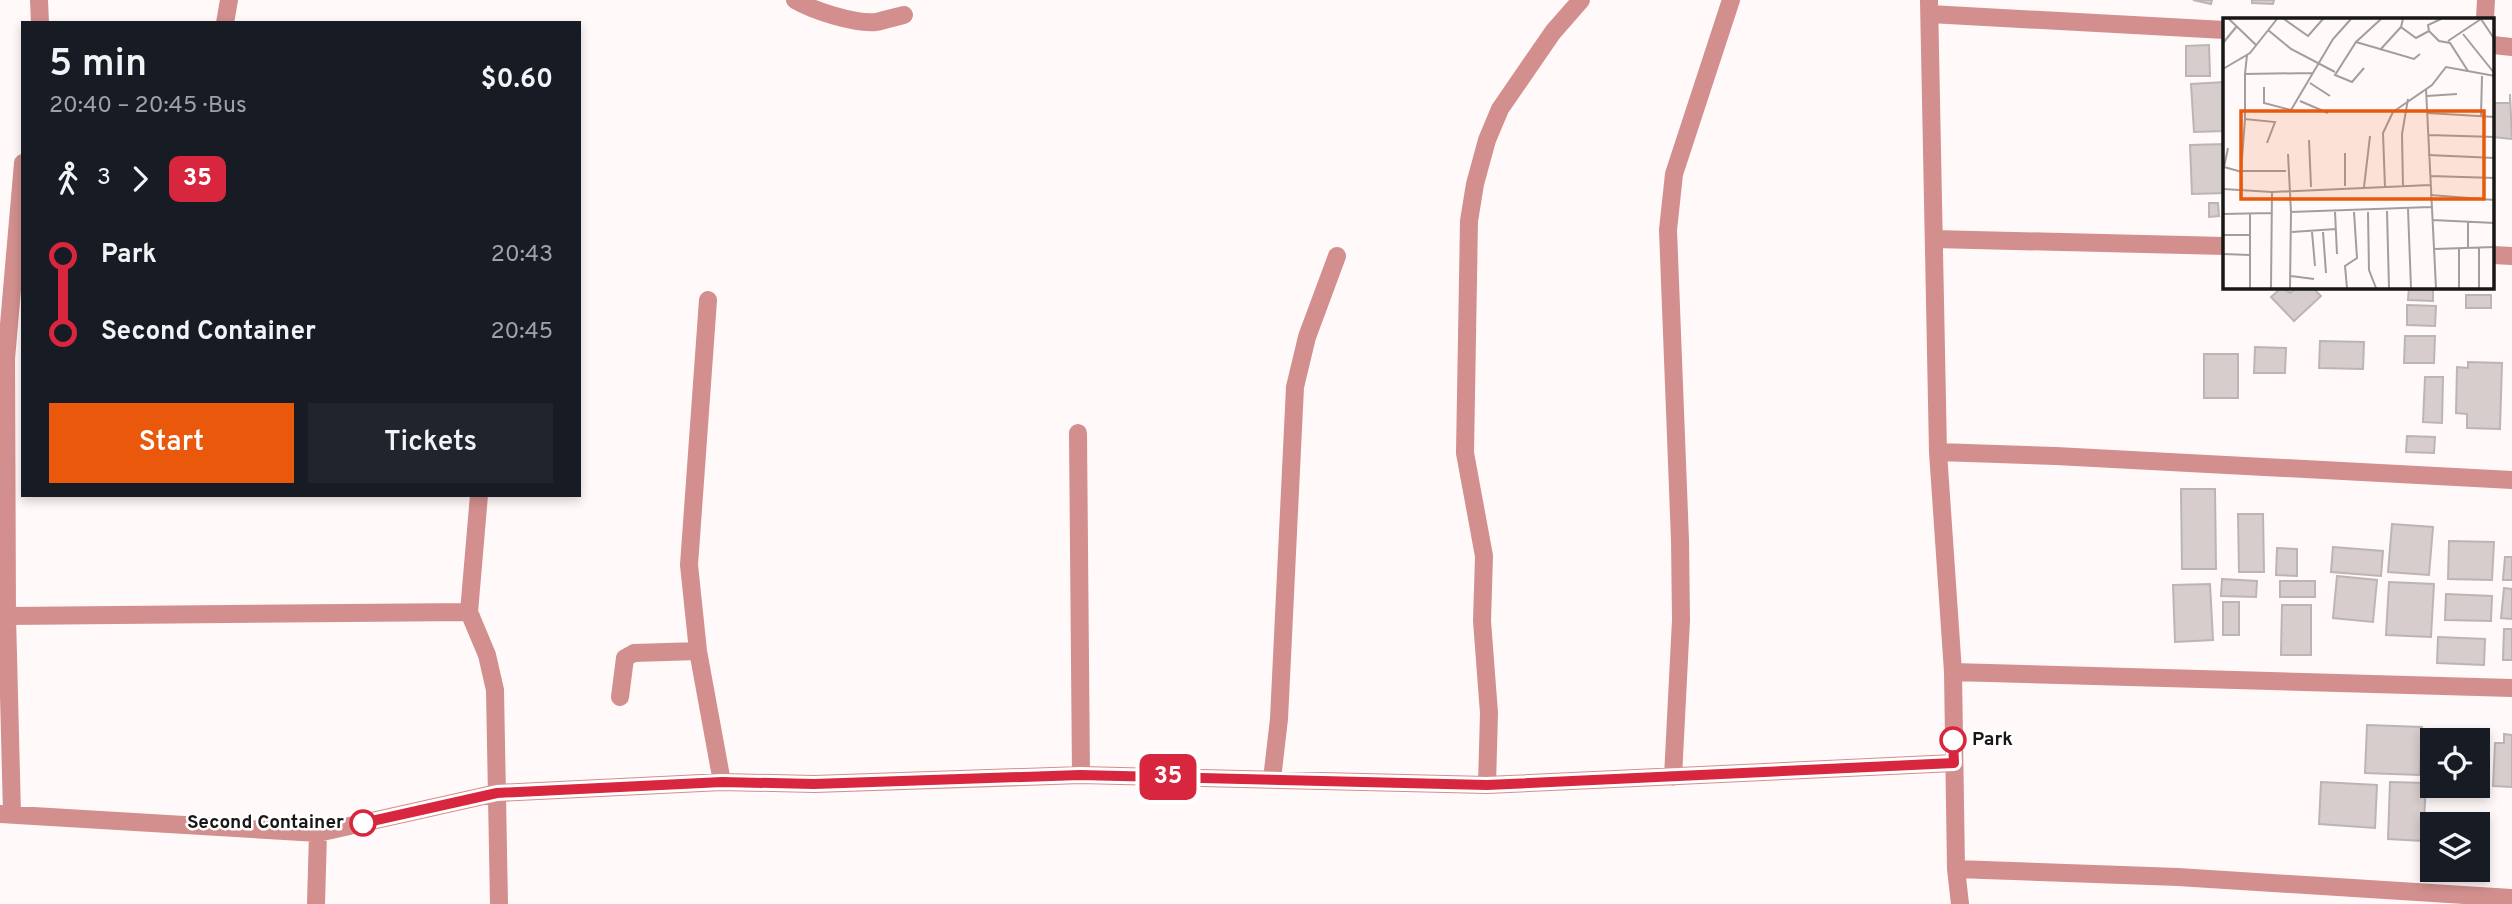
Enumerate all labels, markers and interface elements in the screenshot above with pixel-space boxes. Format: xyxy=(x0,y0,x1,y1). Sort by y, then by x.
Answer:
inset map xyxy=(2223,18,2494,289)
text: 5 min xyxy=(49,41,147,90)
text: $0.60 xyxy=(481,64,553,97)
text: 20:40 – 20:45 · Bus xyxy=(49,92,247,121)
icon: walk xyxy=(49,160,87,198)
icon: forward xyxy=(121,160,159,198)
text: 3 xyxy=(97,164,111,193)
text: 35 xyxy=(183,164,212,194)
text: Park xyxy=(101,239,157,272)
text: 20:43 xyxy=(491,241,553,270)
text: Second Container xyxy=(101,316,316,349)
text: 20:45 xyxy=(490,318,553,347)
button: Start xyxy=(49,403,294,483)
button: Tickets xyxy=(308,403,553,483)
marker: Park xyxy=(1940,727,1966,753)
place label: Park xyxy=(1972,728,2013,752)
map controls xyxy=(2420,728,2490,882)
button: locate xyxy=(2420,728,2490,798)
line badge: 35 xyxy=(1136,754,1200,800)
text: 35 xyxy=(1153,762,1183,792)
marker: Second Container xyxy=(350,810,376,836)
place label: Second Container xyxy=(187,811,344,835)
button: layers xyxy=(2420,812,2490,882)

